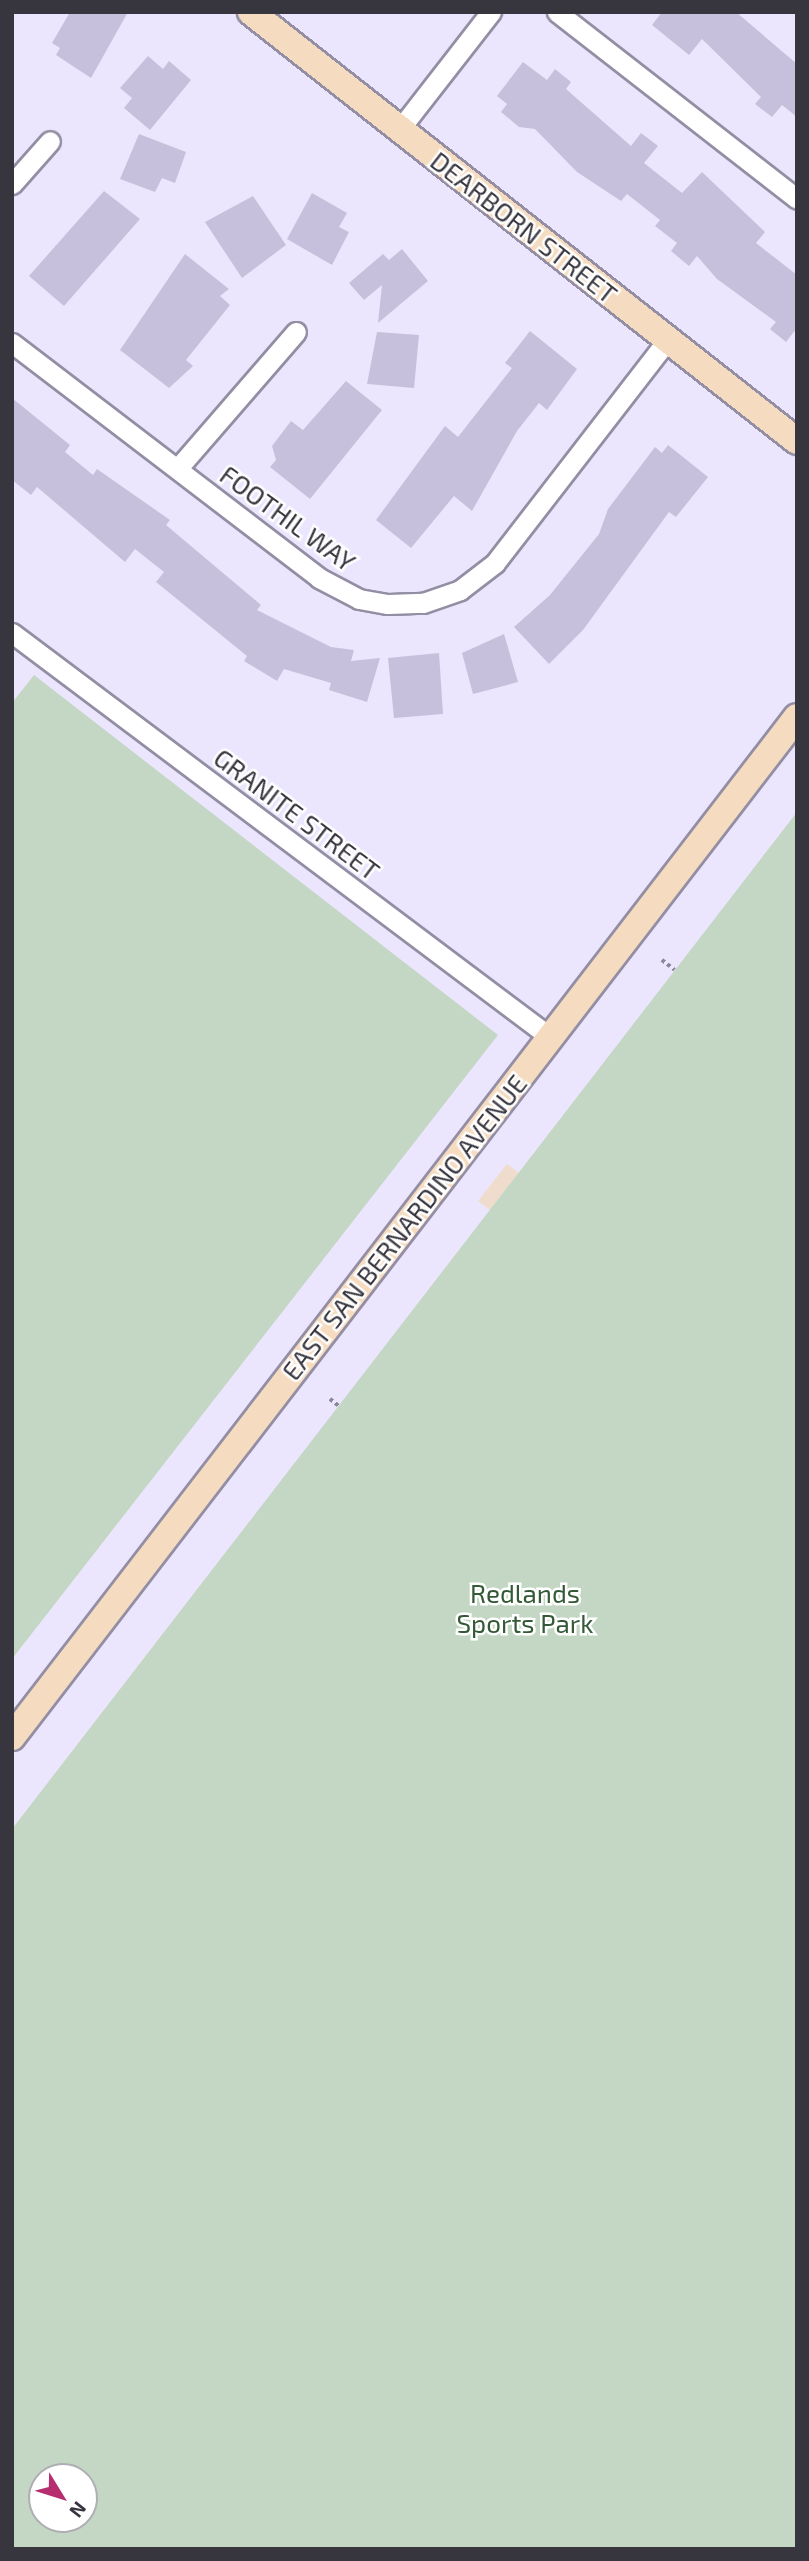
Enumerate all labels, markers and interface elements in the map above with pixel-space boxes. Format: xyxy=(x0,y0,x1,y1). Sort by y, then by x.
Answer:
street label: DEARBORN STREET xyxy=(425,145,623,309)
street label: FOOTHIL WAY xyxy=(214,458,362,578)
street label: GRANITE STREET xyxy=(208,742,386,886)
street label: EAST SAN BERNARDINO AVENUE xyxy=(275,1068,533,1386)
park label: Redlands Sports Park xyxy=(457,1577,593,1638)
north arrow xyxy=(28,2463,98,2533)
text: N xyxy=(65,2498,92,2522)

